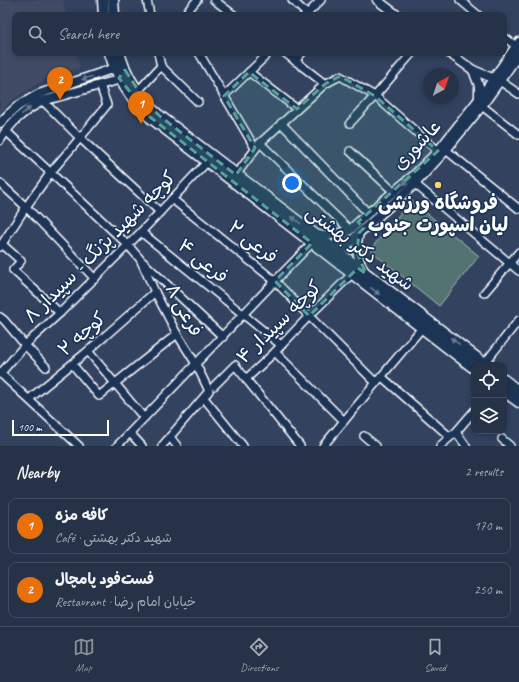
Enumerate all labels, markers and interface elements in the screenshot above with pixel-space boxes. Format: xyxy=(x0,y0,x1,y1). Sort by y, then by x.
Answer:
search box xyxy=(12,12,507,56)
icon: search xyxy=(26,23,48,45)
text: Search here xyxy=(58,25,119,44)
pin: 2 xyxy=(47,67,73,100)
north arrow xyxy=(423,68,459,104)
one-way arrow xyxy=(81,75,93,81)
pin: 1 xyxy=(128,91,154,124)
one-way arrow xyxy=(20,107,31,115)
street label: عاشوری xyxy=(388,115,446,175)
street label: کوچه شهید پژنگ - سپیدار ۸ xyxy=(19,166,181,328)
your location xyxy=(282,173,302,193)
one-way arrow xyxy=(402,176,412,185)
marker: فروشگاه ورزشی لیان اسپورت جنوب xyxy=(433,180,443,190)
place label: فروشگاه ورزشی لیان اسپورت جنوب xyxy=(368,191,508,238)
street label: شهید دکتر بهشتی xyxy=(301,200,419,296)
street label: فرعی ۲ xyxy=(223,215,283,269)
one-way arrow xyxy=(290,216,301,224)
street label: فرعی ۴ xyxy=(173,233,233,289)
street label: کوچه سپیدار ۴ xyxy=(231,275,327,369)
street label: فرعی ۸ xyxy=(160,279,208,341)
one-way arrow xyxy=(369,287,380,295)
street label: کوچه ۲ xyxy=(53,307,111,361)
one-way arrow xyxy=(449,337,460,346)
map controls xyxy=(471,362,507,434)
button: locate xyxy=(471,362,507,398)
button: layers xyxy=(471,398,507,434)
scale bar xyxy=(12,418,109,437)
text: 100 m xyxy=(18,420,42,434)
text: Nearby xyxy=(16,462,59,483)
text: 2 results xyxy=(465,464,503,480)
text: کافه مزه xyxy=(55,506,108,525)
text: 1 xyxy=(27,518,33,534)
text: 170 m xyxy=(474,518,502,534)
text: Café · شهید دکتر بهشتی xyxy=(55,530,172,546)
text: فست‌فود پامچال xyxy=(55,570,154,589)
text: 2 xyxy=(27,582,33,598)
text: 250 m xyxy=(474,582,502,598)
text: Restaurant · خیابان امام رضا xyxy=(55,594,196,610)
tab: Map xyxy=(73,636,95,674)
tab: Directions xyxy=(240,636,279,674)
tab: Saved xyxy=(424,636,446,674)

